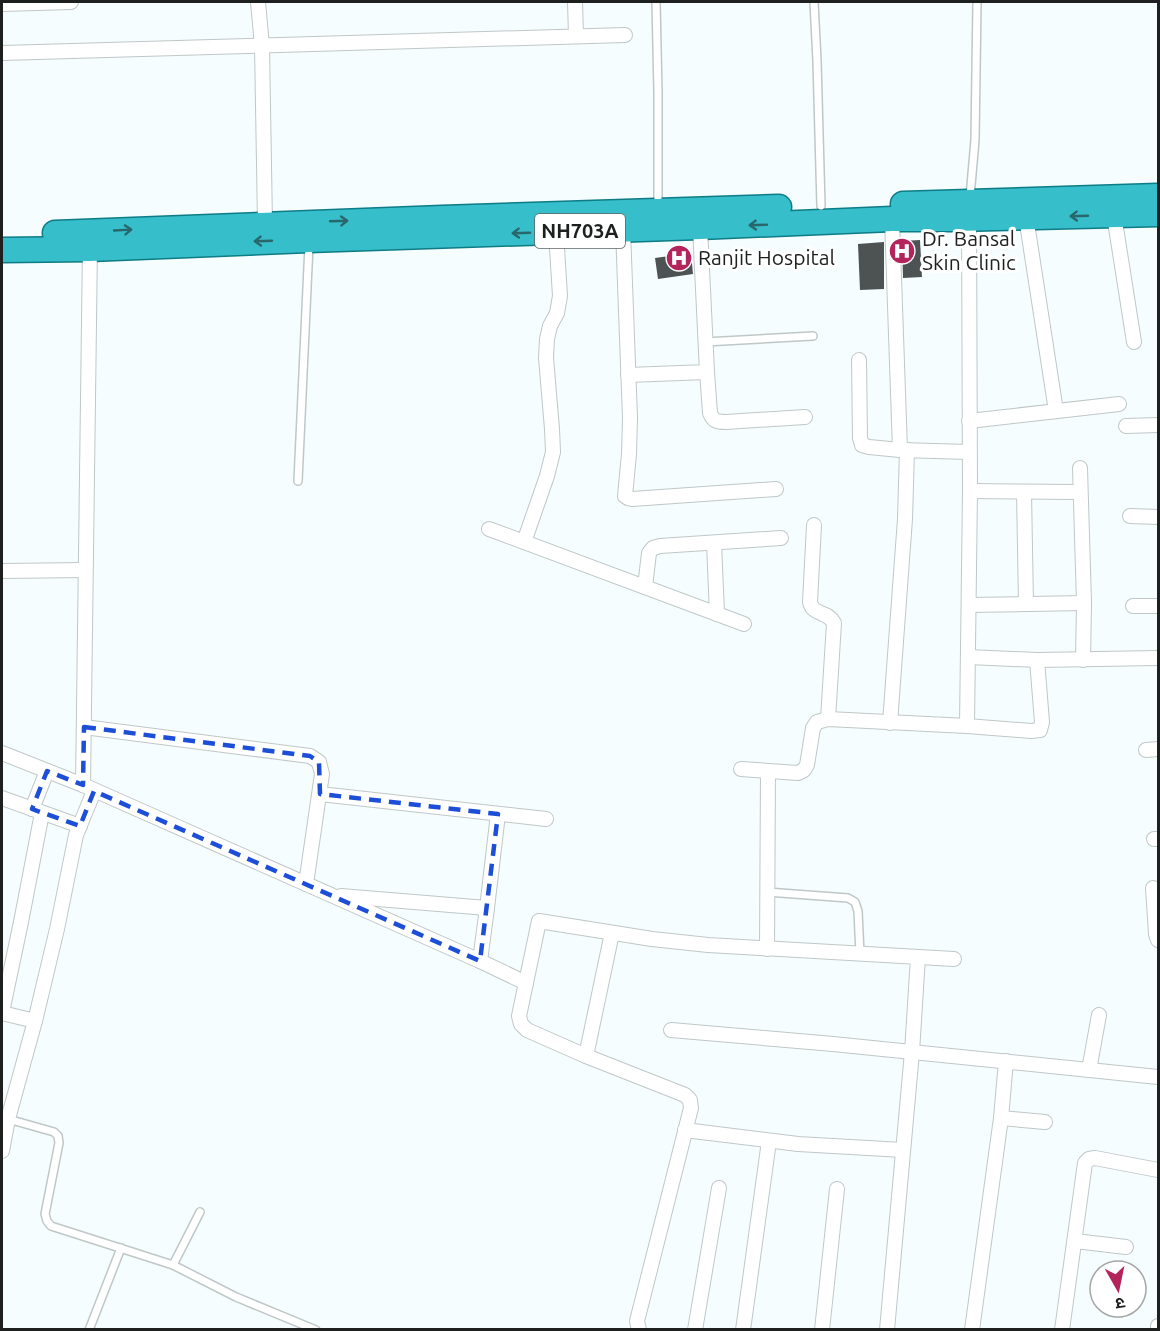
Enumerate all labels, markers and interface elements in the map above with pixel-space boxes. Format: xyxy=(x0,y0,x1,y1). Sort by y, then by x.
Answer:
one-way arrow xyxy=(1070,210,1090,221)
road number: NH703A xyxy=(535,214,625,248)
one-way arrow xyxy=(328,216,348,227)
one-way arrow xyxy=(749,219,769,230)
one-way arrow xyxy=(112,225,132,236)
place label: Dr. Bansal Skin Clinic xyxy=(922,226,1016,274)
one-way arrow xyxy=(512,227,532,239)
one-way arrow xyxy=(254,236,274,247)
hospital icon: Dr. Bansal Skin Clinic xyxy=(887,236,917,266)
hospital icon: Ranjit Hospital xyxy=(664,243,694,273)
place label: Ranjit Hospital xyxy=(698,245,835,269)
north arrow xyxy=(1088,1259,1148,1319)
text: उ xyxy=(1114,1294,1126,1314)

